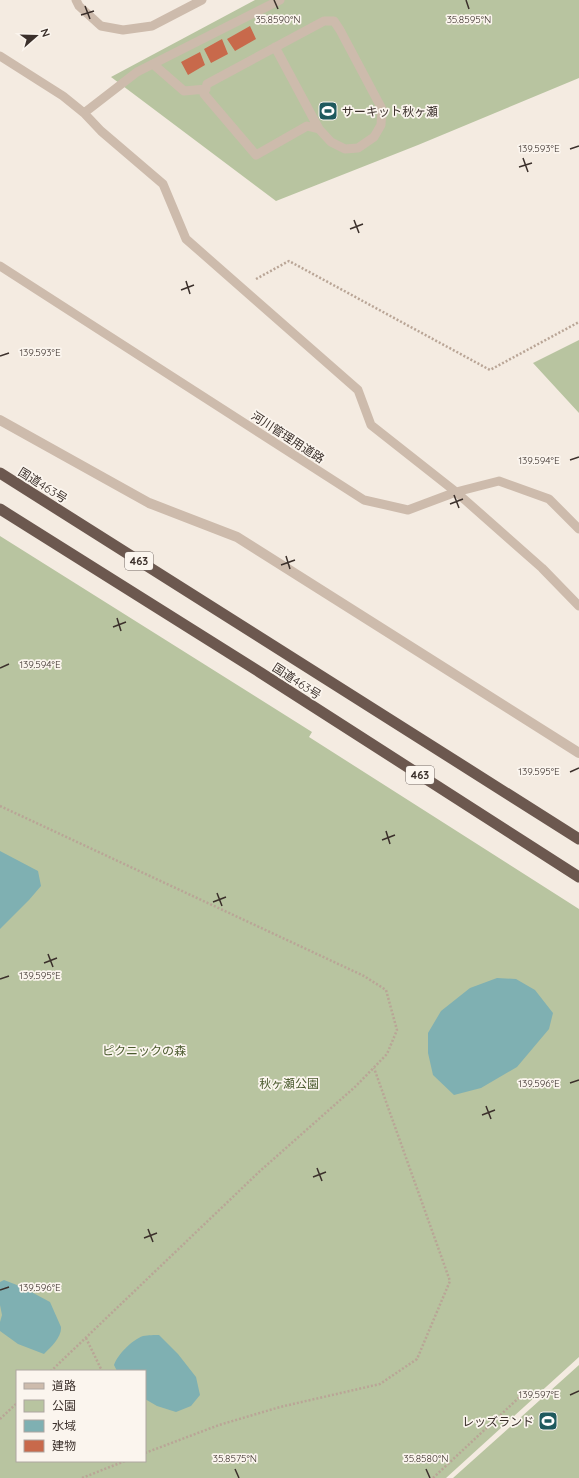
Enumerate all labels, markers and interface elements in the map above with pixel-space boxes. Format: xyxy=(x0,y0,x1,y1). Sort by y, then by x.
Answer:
text: 35.8590°N xyxy=(255,13,301,26)
text: 35.8595°N xyxy=(447,13,491,26)
north arrow xyxy=(16,16,56,56)
text: N xyxy=(37,26,53,39)
sports icon: サーキット秋ヶ瀬 xyxy=(317,100,339,122)
place label: サーキット秋ヶ瀬 xyxy=(342,104,438,119)
text: 139.593°E xyxy=(518,142,560,155)
text: 139.593°E xyxy=(19,346,61,359)
street label: 河川管理用道路 xyxy=(249,408,327,466)
text: 139.594°E xyxy=(518,454,560,467)
street label: 国道463号 xyxy=(16,464,70,506)
road number: 463 xyxy=(125,552,153,570)
text: 139.594°E xyxy=(19,658,61,671)
street label: 国道463号 xyxy=(270,660,324,702)
text: 139.595°E xyxy=(518,765,560,778)
road number: 463 xyxy=(406,766,434,784)
text: 139.595°E xyxy=(19,969,61,982)
park label: ピクニックの森 xyxy=(102,1043,186,1058)
park label: 秋ヶ瀬公園 xyxy=(259,1076,319,1091)
text: 139.596°E xyxy=(518,1077,560,1090)
text: 139.596°E xyxy=(19,1281,61,1294)
legend xyxy=(16,1370,146,1462)
text: 道路 xyxy=(52,1378,76,1393)
text: 139.597°E xyxy=(519,1388,560,1401)
text: 公園 xyxy=(52,1398,76,1413)
sports icon: レッズランド xyxy=(537,1410,559,1432)
place label: レッズランド xyxy=(462,1414,534,1429)
text: 水域 xyxy=(52,1418,76,1433)
text: 建物 xyxy=(52,1438,76,1453)
text: 35.8575°N xyxy=(213,1452,257,1465)
text: 35.8580°N xyxy=(403,1452,449,1465)

